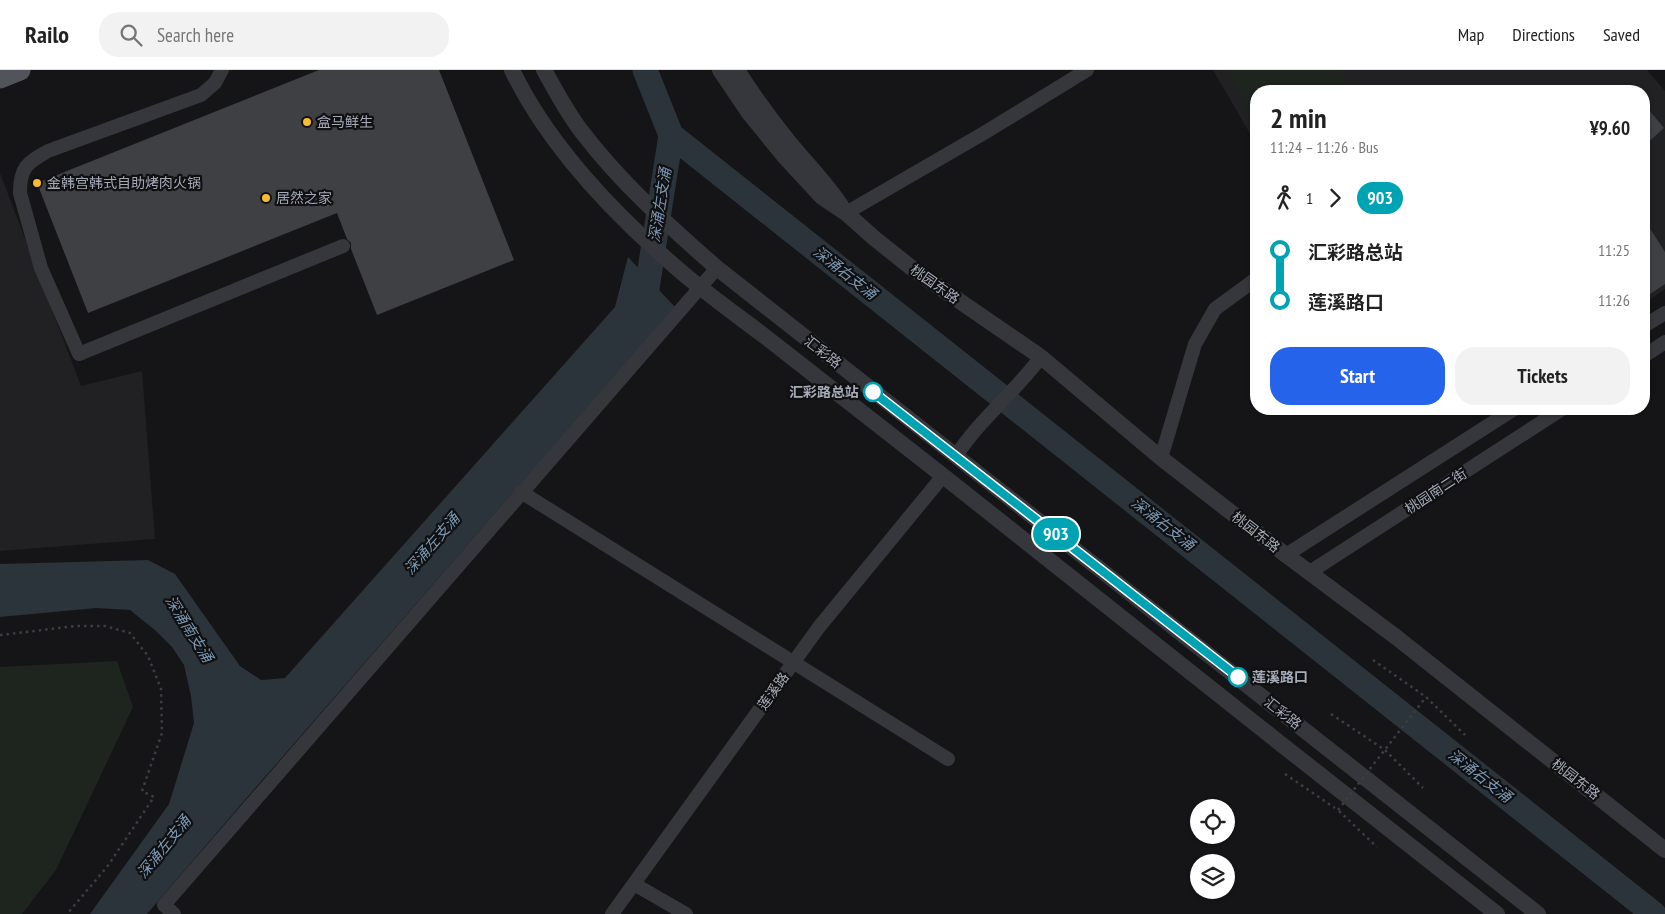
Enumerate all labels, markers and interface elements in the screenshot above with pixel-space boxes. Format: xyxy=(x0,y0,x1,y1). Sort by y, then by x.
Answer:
search box xyxy=(99,12,449,57)
text: Railo xyxy=(25,19,69,50)
icon: search xyxy=(117,21,145,49)
text: Search here xyxy=(157,23,234,47)
text: Map xyxy=(1458,23,1484,46)
text: Directions xyxy=(1512,23,1575,46)
text: Saved xyxy=(1603,23,1640,46)
text: 2 min xyxy=(1270,99,1327,136)
place label: 盒马鲜生 xyxy=(317,113,373,131)
marker: 盒马鲜生 xyxy=(301,116,313,128)
text: ¥9.60 xyxy=(1590,116,1630,140)
text: 11:24 – 11:26 · Bus xyxy=(1270,137,1378,157)
water label: 深涌左支涌 xyxy=(644,164,675,243)
place label: 金韩宫韩式自助烤肉火锅 xyxy=(47,174,201,192)
marker: 金韩宫韩式自助烤肉火锅 xyxy=(31,177,43,189)
icon: walk xyxy=(1270,184,1298,212)
icon: forward xyxy=(1321,184,1349,212)
text: 903 xyxy=(1367,186,1393,209)
text: 1 xyxy=(1306,188,1313,208)
place label: 居然之家 xyxy=(276,189,332,207)
marker: 居然之家 xyxy=(260,192,272,204)
text: 汇彩路总站 xyxy=(1308,240,1403,264)
text: 11:25 xyxy=(1598,240,1630,260)
water label: 深涌右支涌 xyxy=(810,242,882,304)
street label: 桃园东路 xyxy=(907,261,963,307)
text: 莲溪路口 xyxy=(1308,290,1384,314)
text: 11:26 xyxy=(1598,290,1630,310)
street label: 汇彩路 xyxy=(801,332,845,372)
button: Start xyxy=(1270,347,1445,405)
button: Tickets xyxy=(1455,347,1630,405)
marker: 汇彩路总站 xyxy=(863,382,883,402)
place label: 汇彩路总站 xyxy=(789,383,859,401)
street label: 桃园南二街 xyxy=(1402,464,1470,518)
water label: 深涌右支涌 xyxy=(1128,493,1200,555)
water label: 深涌左支涌 xyxy=(400,508,465,578)
street label: 桃园东路 xyxy=(1228,508,1284,556)
line badge: 903 xyxy=(1027,518,1085,550)
text: 903 xyxy=(1043,522,1069,545)
water label: 深涌南支涌 xyxy=(161,592,218,667)
marker: 莲溪路口 xyxy=(1228,667,1248,687)
place label: 莲溪路口 xyxy=(1252,668,1308,686)
street label: 莲溪路 xyxy=(753,669,793,713)
street label: 汇彩路 xyxy=(1261,693,1305,733)
water label: 深涌右支涌 xyxy=(1445,745,1517,807)
street label: 桃园东路 xyxy=(1548,755,1604,803)
map controls xyxy=(1190,799,1235,899)
button: locate xyxy=(1190,799,1235,844)
water label: 深涌左支涌 xyxy=(133,810,196,882)
button: layers xyxy=(1190,854,1235,899)

